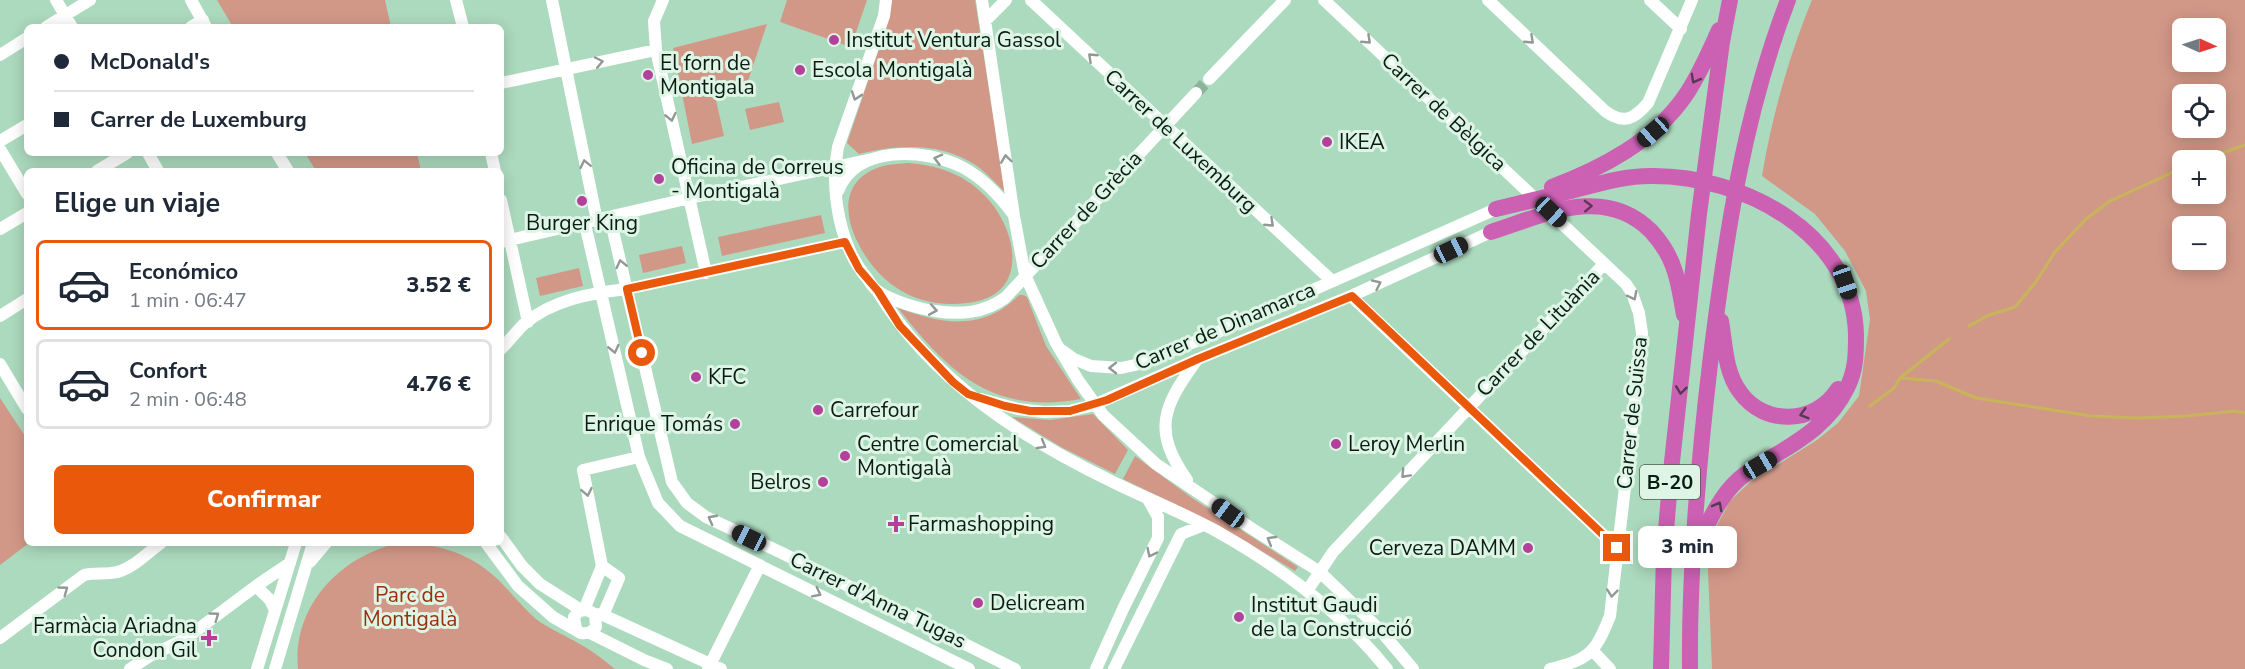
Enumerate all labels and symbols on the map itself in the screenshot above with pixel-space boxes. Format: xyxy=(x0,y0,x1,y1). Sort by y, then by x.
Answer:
north arrow xyxy=(2172,18,2226,72)
place label: Institut Ventura Gassol xyxy=(846,26,1062,54)
marker: Institut Ventura Gassol xyxy=(827,33,841,47)
one-way arrow xyxy=(1360,33,1370,44)
one-way arrow xyxy=(1523,33,1534,44)
street label: Carrer de Bèlgica xyxy=(1375,46,1513,178)
place label: El forn de Montigala xyxy=(660,49,755,101)
one-way arrow xyxy=(1088,54,1099,65)
one-way arrow xyxy=(594,56,604,69)
place label: Escola Montigalà xyxy=(812,56,973,84)
marker: Escola Montigalà xyxy=(793,63,807,77)
street label: Carrer de Luxemburg xyxy=(1099,63,1263,219)
marker: El forn de Montigala xyxy=(641,68,655,82)
one-way arrow xyxy=(1691,73,1702,83)
one-way arrow xyxy=(851,90,864,101)
one-way arrow xyxy=(664,112,677,122)
car xyxy=(1634,113,1672,151)
place label: IKEA xyxy=(1339,128,1385,156)
marker: IKEA xyxy=(1320,135,1334,149)
street label: Carrer de Grècia xyxy=(1024,145,1148,275)
place label: Oficina de Correus - Montigalà xyxy=(671,153,844,205)
one-way arrow xyxy=(933,154,944,166)
one-way arrow xyxy=(1001,154,1013,163)
one-way arrow xyxy=(579,159,592,169)
marker: Oficina de Correus - Montigalà xyxy=(652,172,666,186)
car xyxy=(1532,193,1570,231)
marker: Burger King xyxy=(575,194,589,208)
one-way arrow xyxy=(1583,200,1592,213)
place label: Burger King xyxy=(526,209,638,237)
one-way arrow xyxy=(1263,216,1273,227)
car xyxy=(1431,234,1471,266)
one-way arrow xyxy=(615,260,628,270)
car xyxy=(1831,262,1859,302)
street label: Carrer de Lituània xyxy=(1470,263,1606,403)
street label: Carrer de Dinamarca xyxy=(1130,275,1320,377)
one-way arrow xyxy=(1370,280,1381,292)
one-way arrow xyxy=(1625,290,1637,301)
one-way arrow xyxy=(928,304,938,316)
street label: Carrer de Suïssa xyxy=(1610,335,1654,491)
route start xyxy=(628,339,655,366)
one-way arrow xyxy=(606,344,619,354)
one-way arrow xyxy=(1108,362,1117,374)
place label: KFC xyxy=(708,363,746,391)
marker: KFC xyxy=(689,370,703,384)
one-way arrow xyxy=(1675,385,1687,394)
place label: Carrefour xyxy=(830,396,919,424)
marker: Carrefour xyxy=(811,403,825,417)
one-way arrow xyxy=(1799,407,1810,419)
place label: Enrique Tomás xyxy=(584,410,723,438)
marker: Enrique Tomás xyxy=(728,417,742,431)
place label: Centre Comercial Montigalà xyxy=(857,430,1019,482)
place label: Leroy Merlin xyxy=(1348,430,1465,458)
one-way arrow xyxy=(1035,437,1046,449)
marker: Leroy Merlin xyxy=(1329,437,1343,451)
car xyxy=(1740,448,1780,482)
marker: Centre Comercial Montigalà xyxy=(838,449,852,463)
road number: B-20 xyxy=(1640,465,1700,499)
one-way arrow xyxy=(1402,467,1413,478)
place label: Belros xyxy=(750,468,811,496)
marker: Belros xyxy=(816,475,830,489)
one-way arrow xyxy=(580,486,593,496)
car xyxy=(1208,495,1248,531)
one-way arrow xyxy=(1711,501,1722,512)
place label: Farmashopping xyxy=(908,510,1054,538)
one-way arrow xyxy=(707,515,718,526)
marker: Farmashopping xyxy=(889,517,903,531)
car xyxy=(729,522,769,554)
callout: 3 min xyxy=(1638,527,1737,569)
place label: Cerveza DAMM xyxy=(1369,534,1516,562)
route end xyxy=(1603,534,1630,561)
one-way arrow xyxy=(1267,536,1277,547)
marker: Cerveza DAMM xyxy=(1521,541,1535,555)
street label: Carrer d'Anna Tugas xyxy=(785,545,971,655)
one-way arrow xyxy=(1147,546,1158,557)
park label: Parc de Montigalà xyxy=(363,581,457,633)
one-way arrow xyxy=(811,585,822,597)
one-way arrow xyxy=(57,586,68,597)
one-way arrow xyxy=(1606,588,1619,597)
place label: Delicream xyxy=(990,589,1085,617)
place label: Institut Gaudi de la Construcció xyxy=(1251,591,1412,643)
marker: Delicream xyxy=(971,596,985,610)
marker: Institut Gaudi de la Construcció xyxy=(1232,610,1246,624)
place label: Farmàcia Ariadna Condon Gil xyxy=(33,612,198,664)
one-way arrow xyxy=(209,613,220,624)
marker: Farmàcia Ariadna Condon Gil xyxy=(202,631,216,645)

